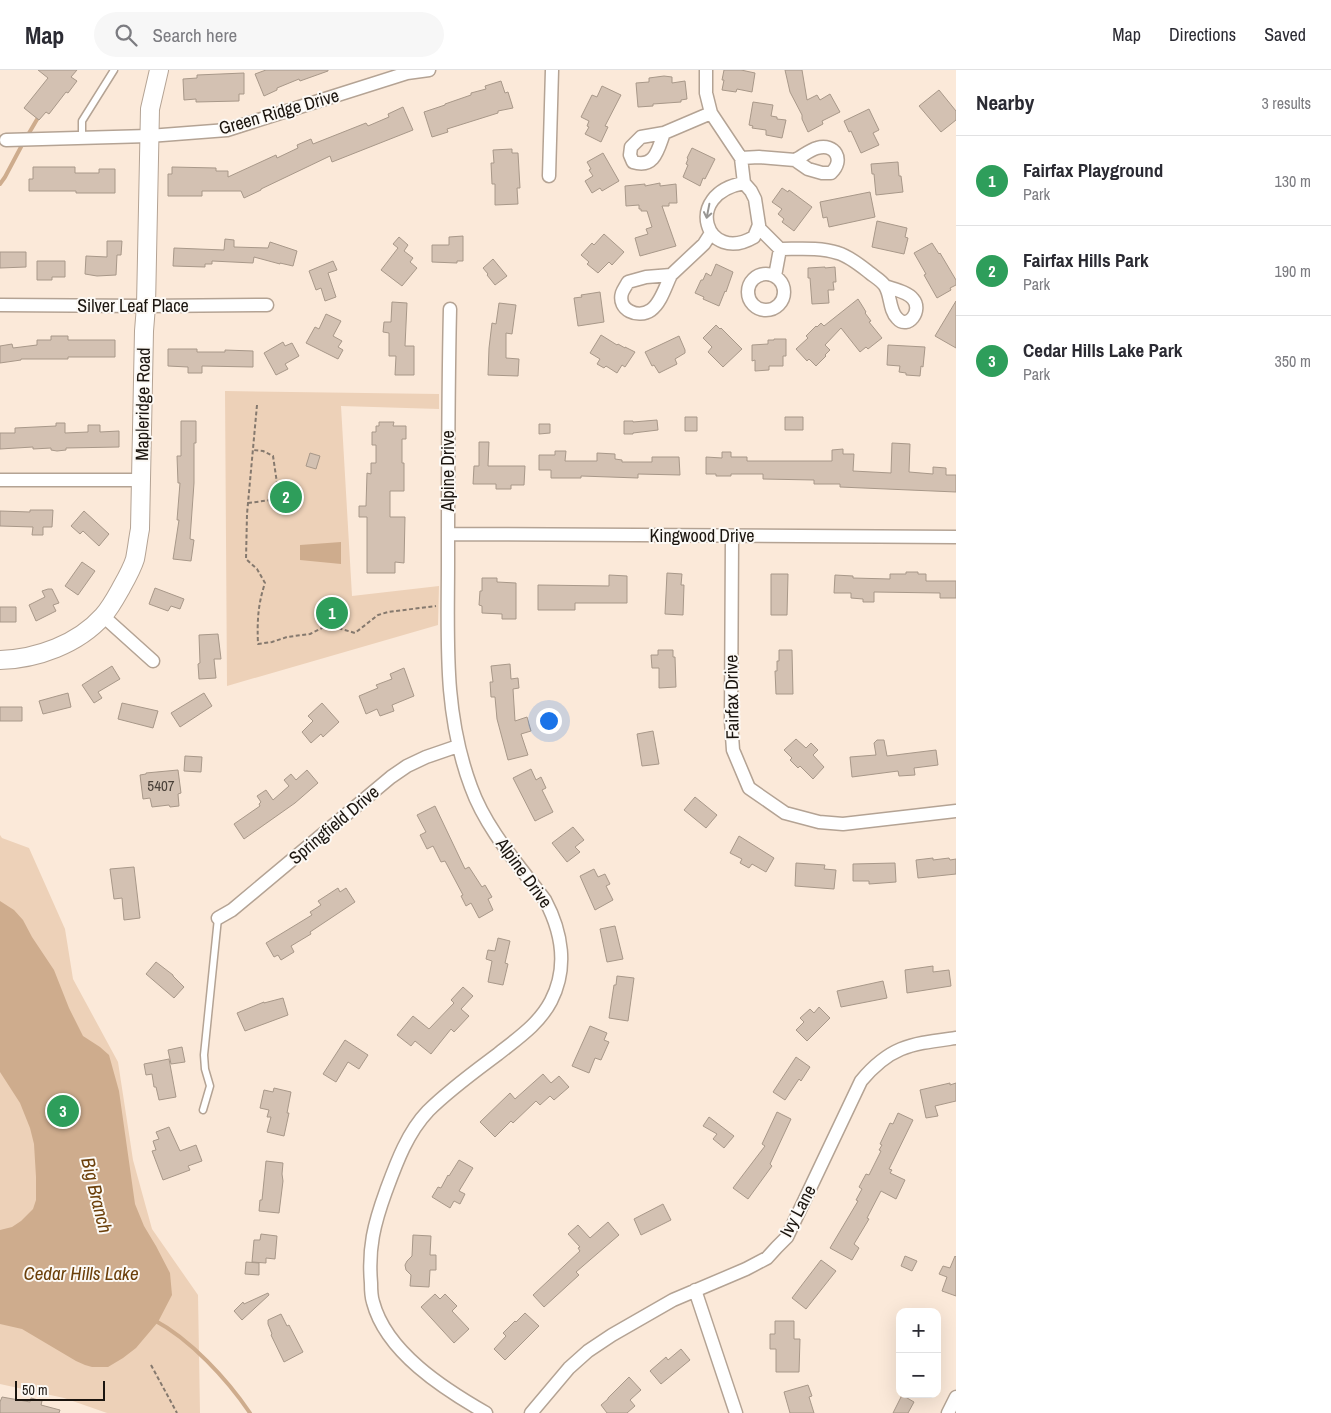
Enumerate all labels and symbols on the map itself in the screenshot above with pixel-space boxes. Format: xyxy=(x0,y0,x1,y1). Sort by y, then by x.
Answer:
street label: Green Ridge Drive xyxy=(216,82,342,141)
one-way arrow xyxy=(703,202,713,218)
street label: Silver Leaf Place xyxy=(77,293,189,318)
street label: Mapleridge Road xyxy=(129,347,156,461)
street label: Alpine Drive xyxy=(435,430,460,513)
pin: 2 xyxy=(270,478,302,516)
street label: Kingwood Drive xyxy=(649,523,755,548)
pin: 1 xyxy=(316,594,348,632)
street label: Fairfax Drive xyxy=(718,655,745,740)
your location xyxy=(536,708,562,734)
house number: 5407 xyxy=(147,775,175,796)
street label: Springfield Drive xyxy=(283,779,384,870)
street label: Alpine Drive xyxy=(490,832,558,913)
pin: 3 xyxy=(47,1092,79,1130)
water label: Big Branch xyxy=(75,1154,119,1236)
street label: Ivy Lane xyxy=(773,1180,822,1241)
water label: Cedar Hills Lake xyxy=(23,1260,139,1286)
scale bar xyxy=(15,1378,105,1401)

